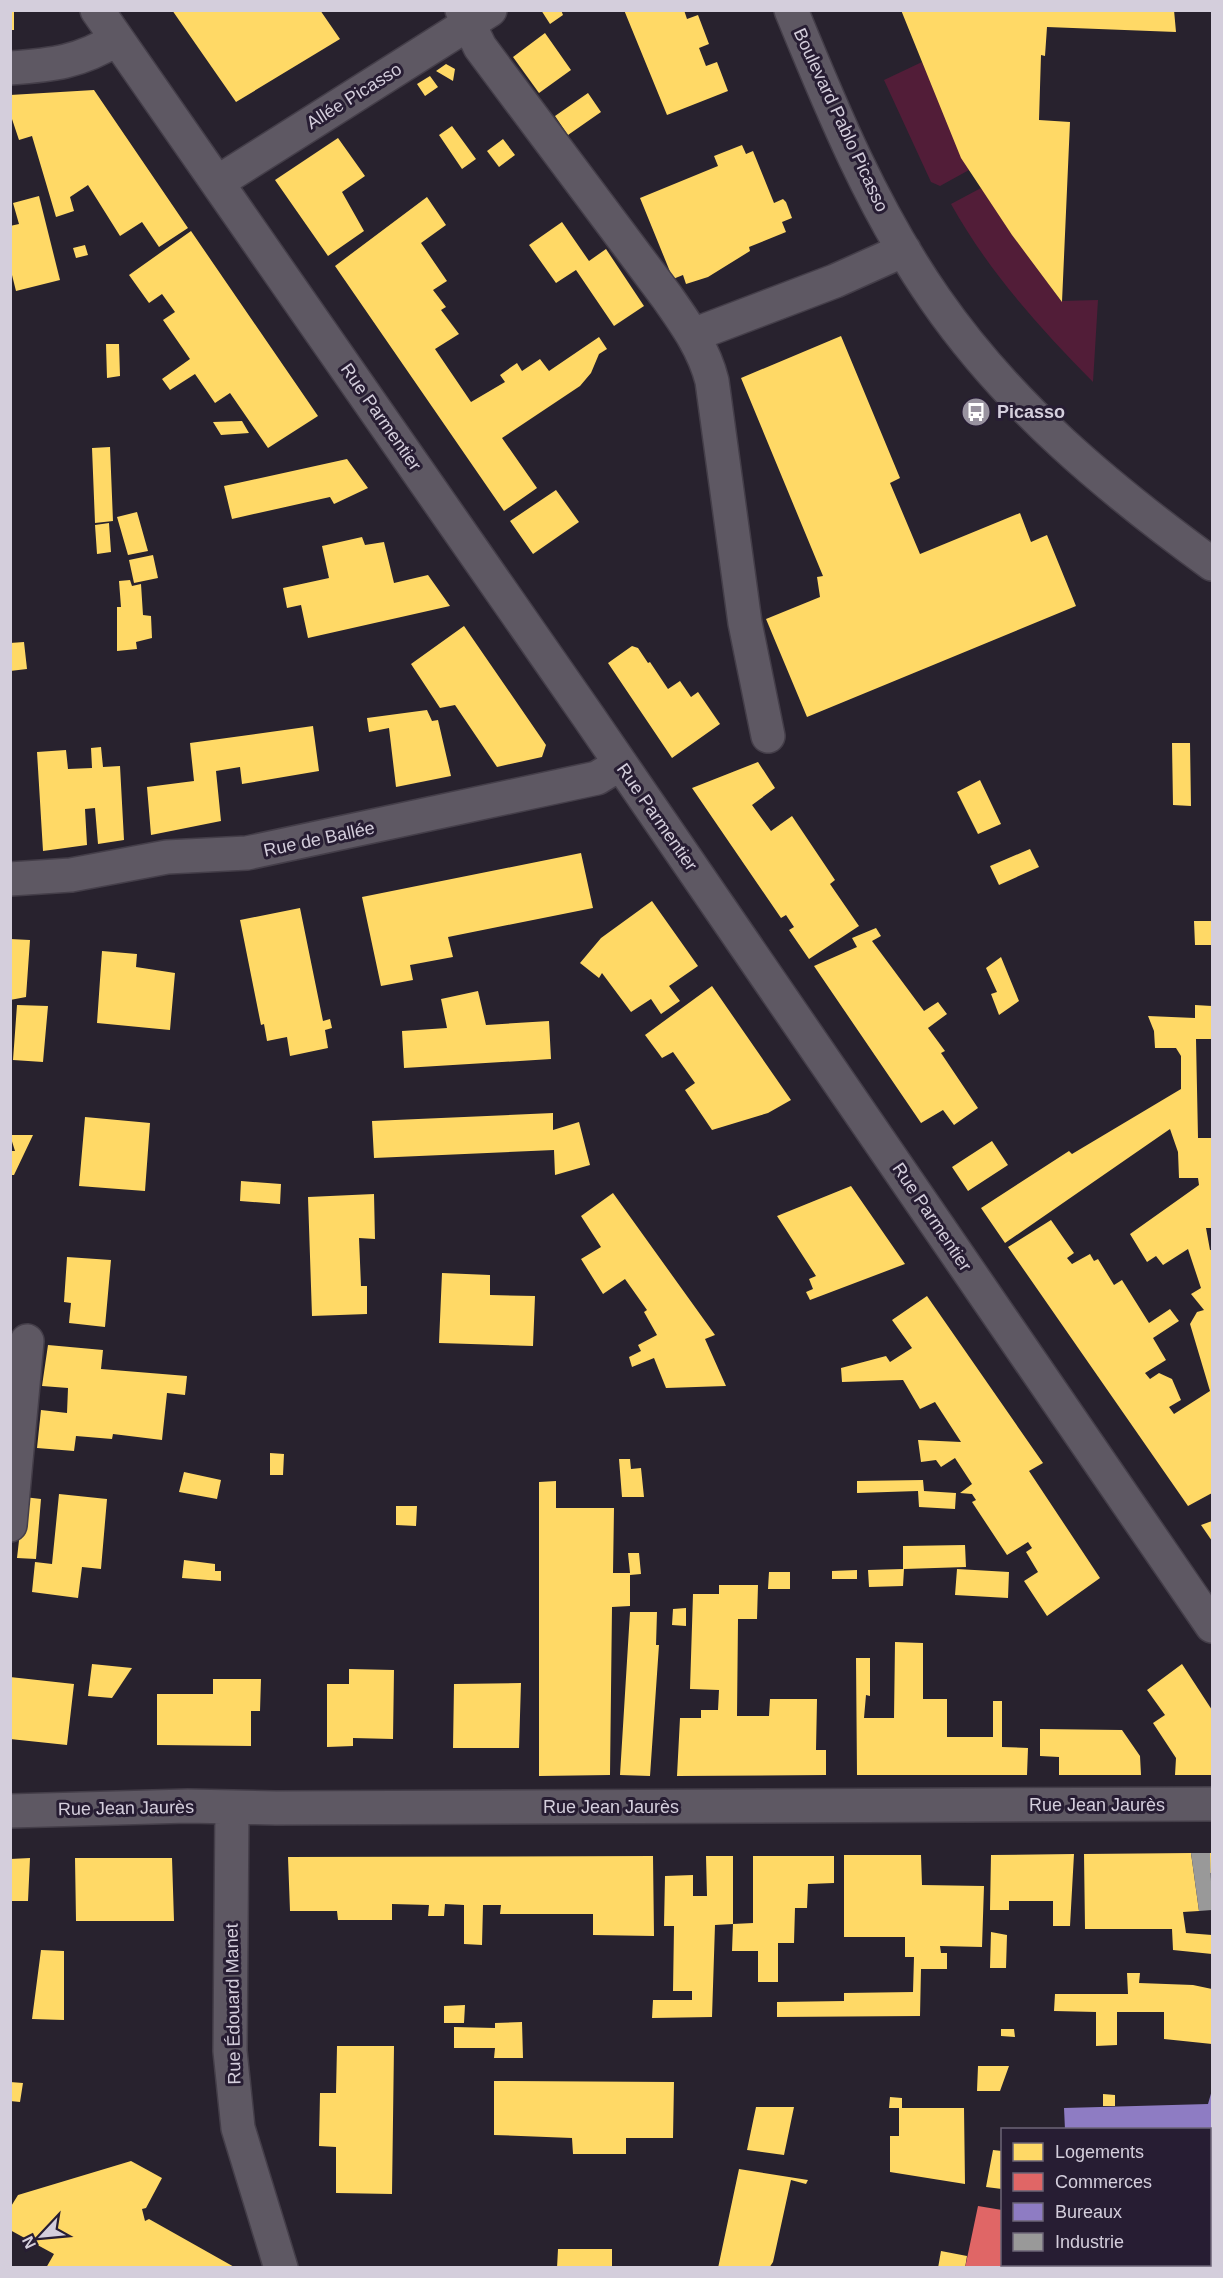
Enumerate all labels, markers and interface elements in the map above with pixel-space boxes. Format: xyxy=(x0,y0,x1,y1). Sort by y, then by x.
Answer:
street label: Boulevard Pablo Picasso xyxy=(790,25,892,215)
street label: Allée Picasso xyxy=(303,59,405,133)
street label: Rue Parmentier xyxy=(337,360,425,474)
bus stop icon: Picasso xyxy=(960,396,992,428)
place label: Picasso xyxy=(997,402,1065,422)
street label: Rue Parmentier xyxy=(613,760,701,874)
street label: Rue de Ballée xyxy=(262,817,376,861)
street label: Rue Parmentier xyxy=(888,1159,976,1275)
street label: Rue Jean Jaurès xyxy=(1029,1795,1165,1815)
street label: Rue Jean Jaurès xyxy=(58,1797,194,1819)
street label: Rue Jean Jaurès xyxy=(543,1797,679,1817)
street label: Rue Édouard Manet xyxy=(222,1923,244,2085)
legend xyxy=(1001,2128,1211,2266)
text: Logements xyxy=(1055,2142,1144,2162)
text: Commerces xyxy=(1055,2172,1152,2192)
text: Bureaux xyxy=(1055,2202,1122,2222)
north arrow xyxy=(12,2206,72,2266)
text: Industrie xyxy=(1055,2232,1124,2252)
text: N xyxy=(19,2233,39,2251)

